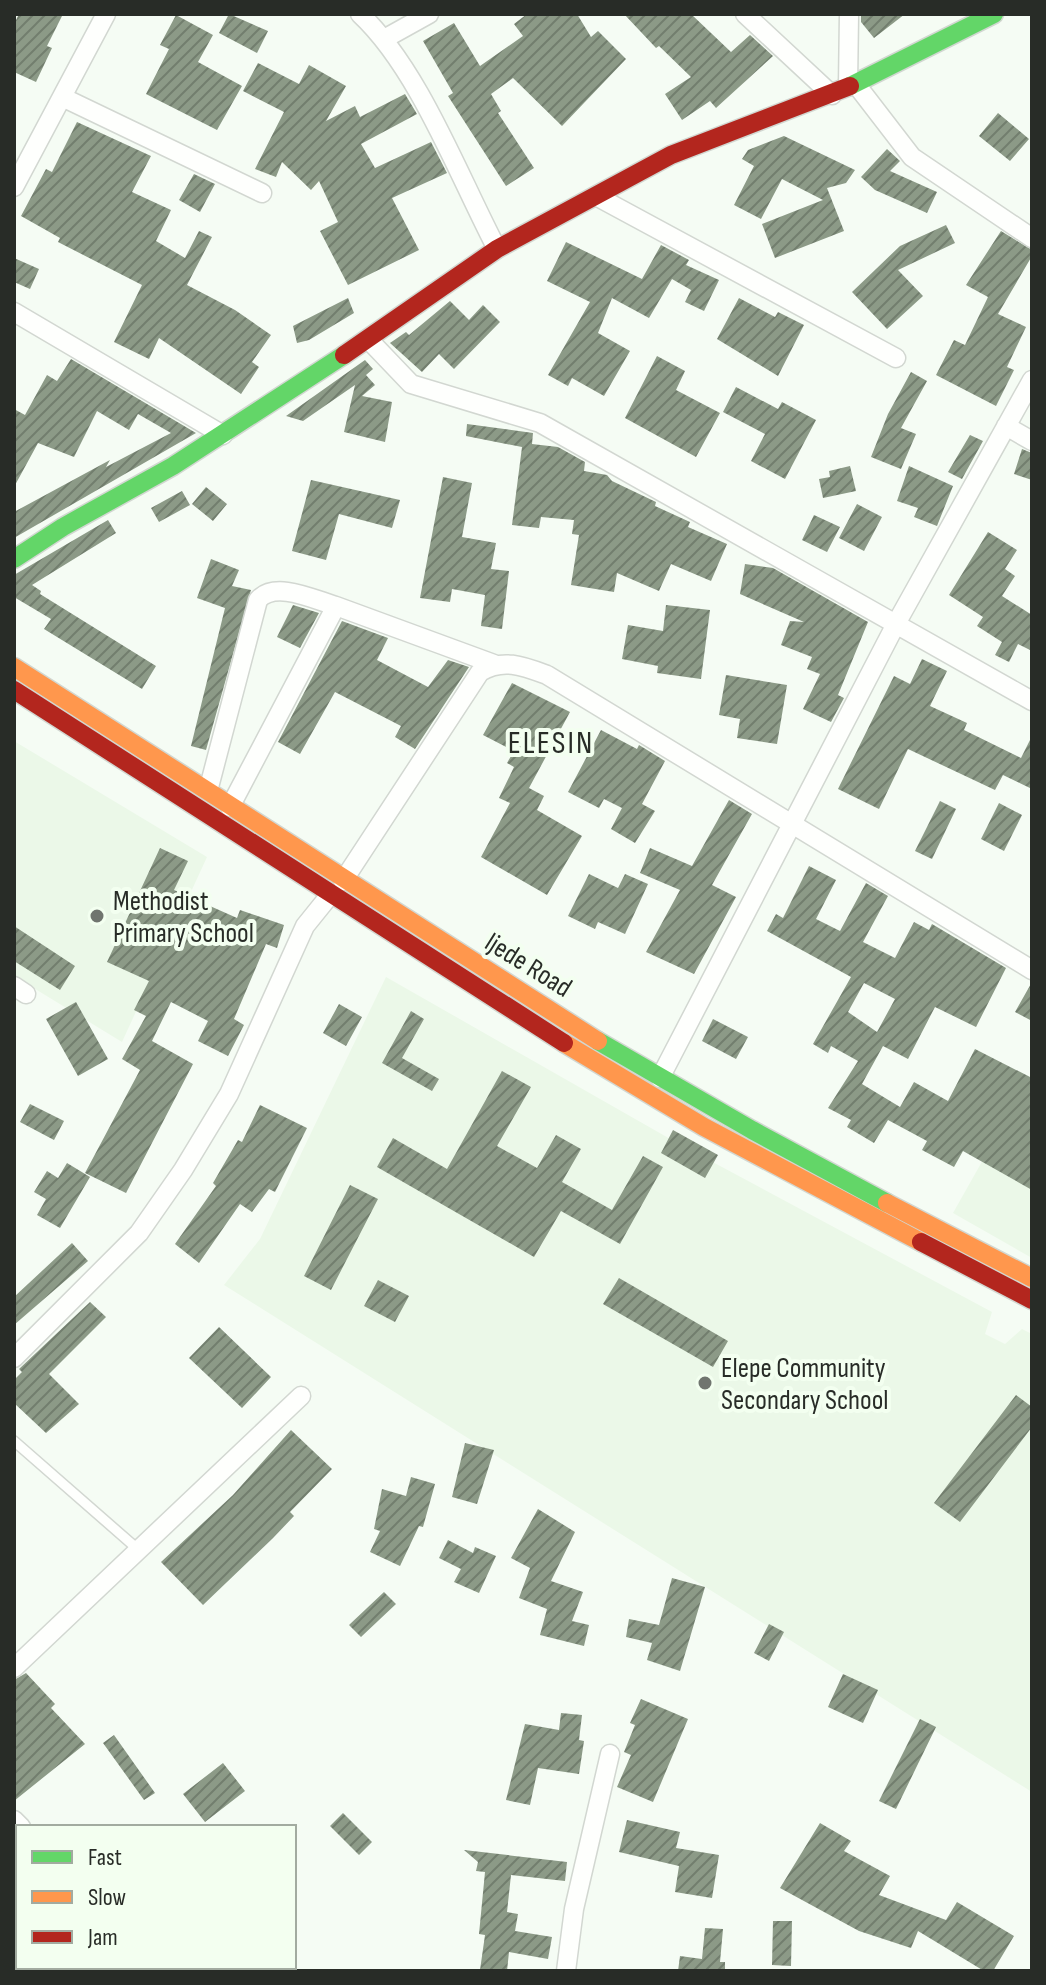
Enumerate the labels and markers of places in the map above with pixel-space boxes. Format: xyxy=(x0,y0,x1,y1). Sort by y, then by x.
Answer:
place label: Methodist Primary School xyxy=(113,885,254,950)
marker: Methodist Primary School xyxy=(88,907,106,925)
place label: Elepe Community Secondary School xyxy=(721,1352,889,1417)
marker: Elepe Community Secondary School xyxy=(696,1374,714,1392)

